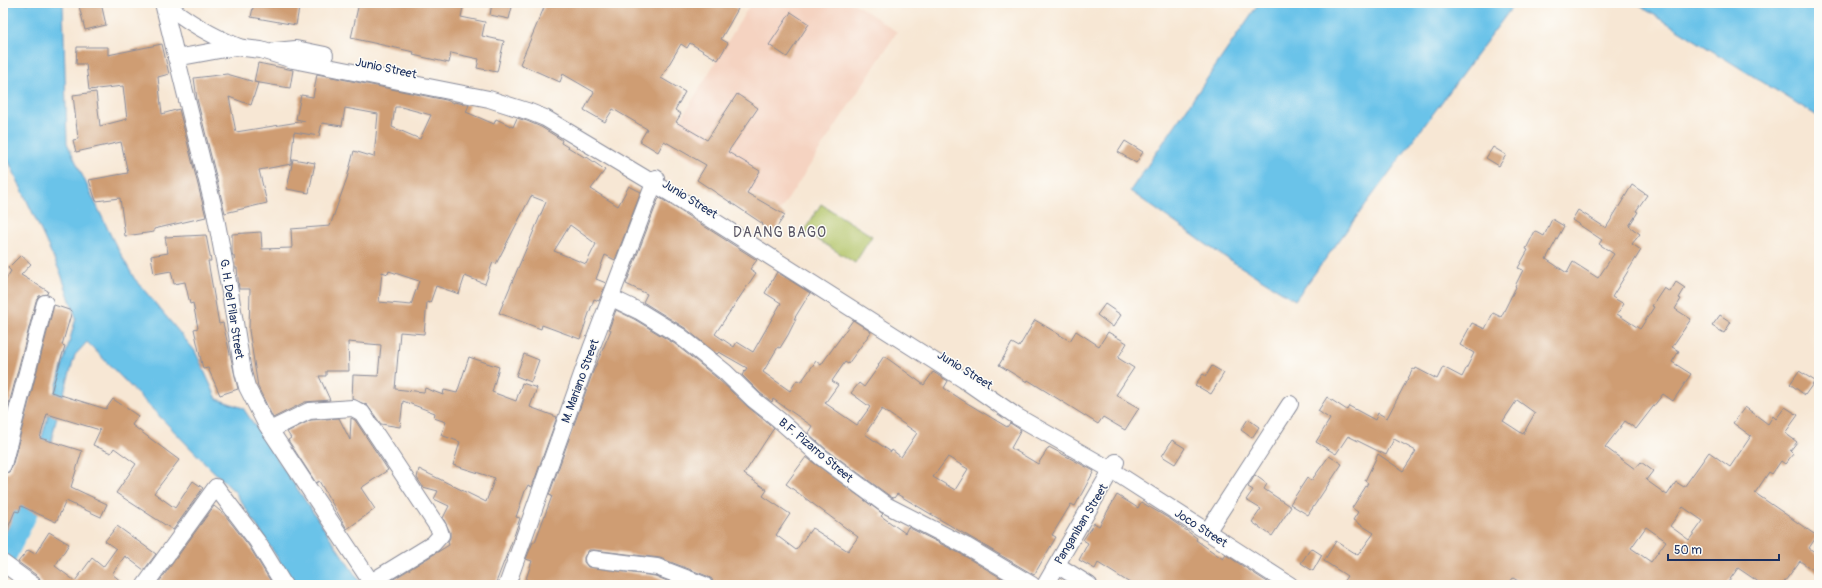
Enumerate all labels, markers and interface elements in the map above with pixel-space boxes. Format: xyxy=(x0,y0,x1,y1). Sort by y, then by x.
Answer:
street label: Junio Street xyxy=(354,55,418,82)
street label: Junio Street xyxy=(659,177,720,222)
district label: DAANG BAGO xyxy=(733,224,827,241)
street label: G. H. Del Pilar Street xyxy=(216,258,247,360)
street label: M. Mariano Street xyxy=(558,337,603,425)
street label: Junio Street xyxy=(934,348,995,393)
street label: B.F. Pizarro Street xyxy=(775,415,856,486)
street label: Panganiban Street xyxy=(1051,481,1111,567)
street label: Joco Street xyxy=(1172,506,1230,551)
scale bar xyxy=(1668,536,1779,562)
text: 50 m xyxy=(1674,543,1702,558)

